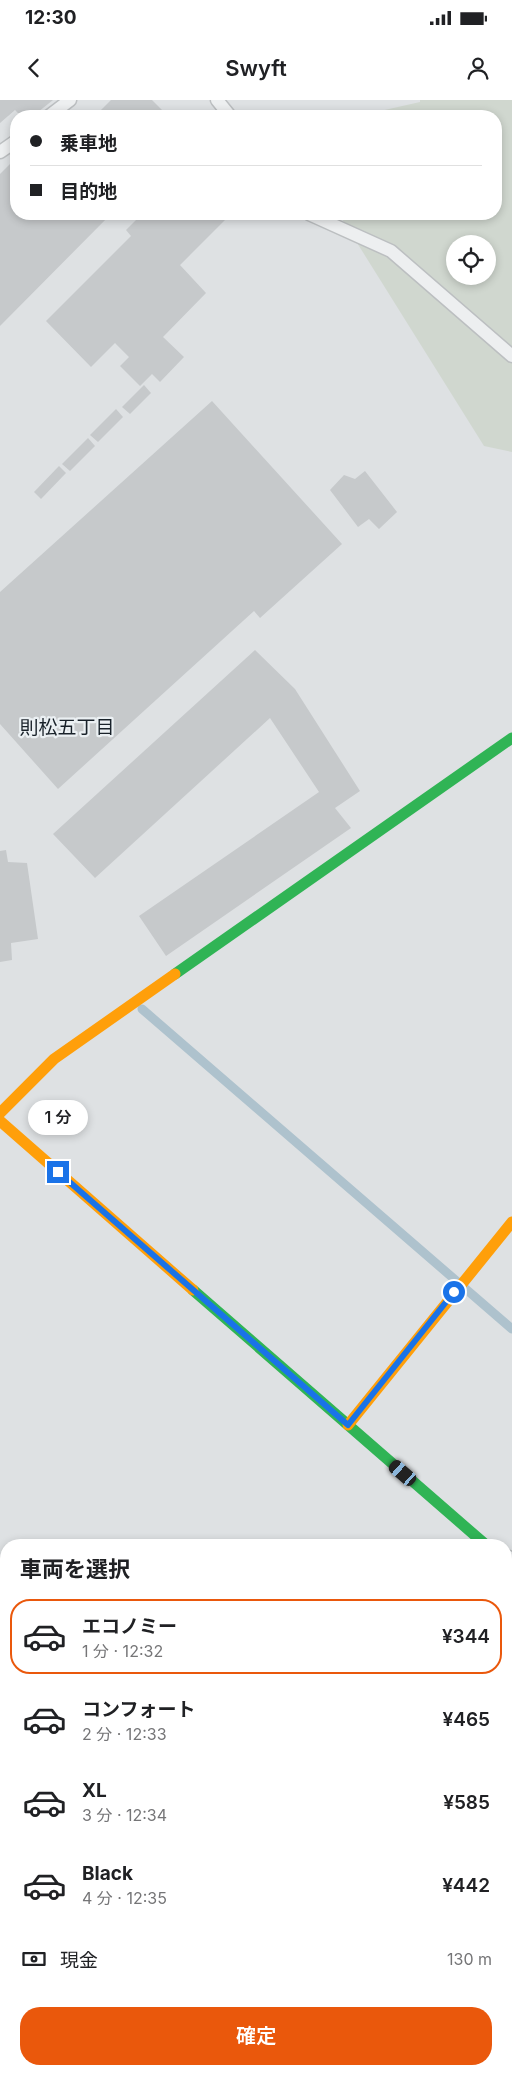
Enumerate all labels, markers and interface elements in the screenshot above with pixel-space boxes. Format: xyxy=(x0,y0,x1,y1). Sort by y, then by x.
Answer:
text: 12:30 xyxy=(25,6,77,29)
icon: back xyxy=(20,54,48,82)
icon: person xyxy=(464,54,492,82)
text: Swyft xyxy=(225,55,287,81)
text: 乗車地 xyxy=(60,132,117,155)
text: 目的地 xyxy=(60,180,117,203)
map controls xyxy=(446,235,496,285)
button: locate xyxy=(446,235,496,285)
district label: 則松五丁目 xyxy=(19,716,115,739)
callout: 1 分 xyxy=(28,1100,88,1134)
text: 1 分 xyxy=(45,1107,71,1127)
route end xyxy=(47,1161,69,1183)
route start xyxy=(443,1281,465,1303)
car xyxy=(386,1457,419,1489)
text: 車両を選択 xyxy=(20,1556,130,1582)
icon: car xyxy=(22,1614,67,1659)
text: エコノミー xyxy=(82,1615,177,1638)
text: ¥344 xyxy=(442,1625,490,1648)
text: 1 分 · 12:32 xyxy=(82,1641,163,1661)
icon: car xyxy=(22,1697,67,1742)
text: コンフォート xyxy=(82,1698,195,1721)
text: ¥465 xyxy=(443,1708,490,1731)
text: 2 分 · 12:33 xyxy=(82,1724,167,1744)
text: XL xyxy=(82,1779,107,1802)
icon: car xyxy=(22,1780,67,1825)
text: ¥585 xyxy=(443,1791,490,1814)
text: 3 分 · 12:34 xyxy=(82,1805,167,1825)
text: Black xyxy=(82,1862,133,1885)
icon: car xyxy=(22,1863,67,1908)
text: ¥442 xyxy=(442,1874,490,1897)
text: 4 分 · 12:35 xyxy=(82,1888,167,1908)
icon: cash xyxy=(20,1945,48,1973)
text: 現金 xyxy=(60,1949,98,1972)
text: 130 m xyxy=(447,1949,492,1969)
button: 確定 xyxy=(20,2007,492,2065)

